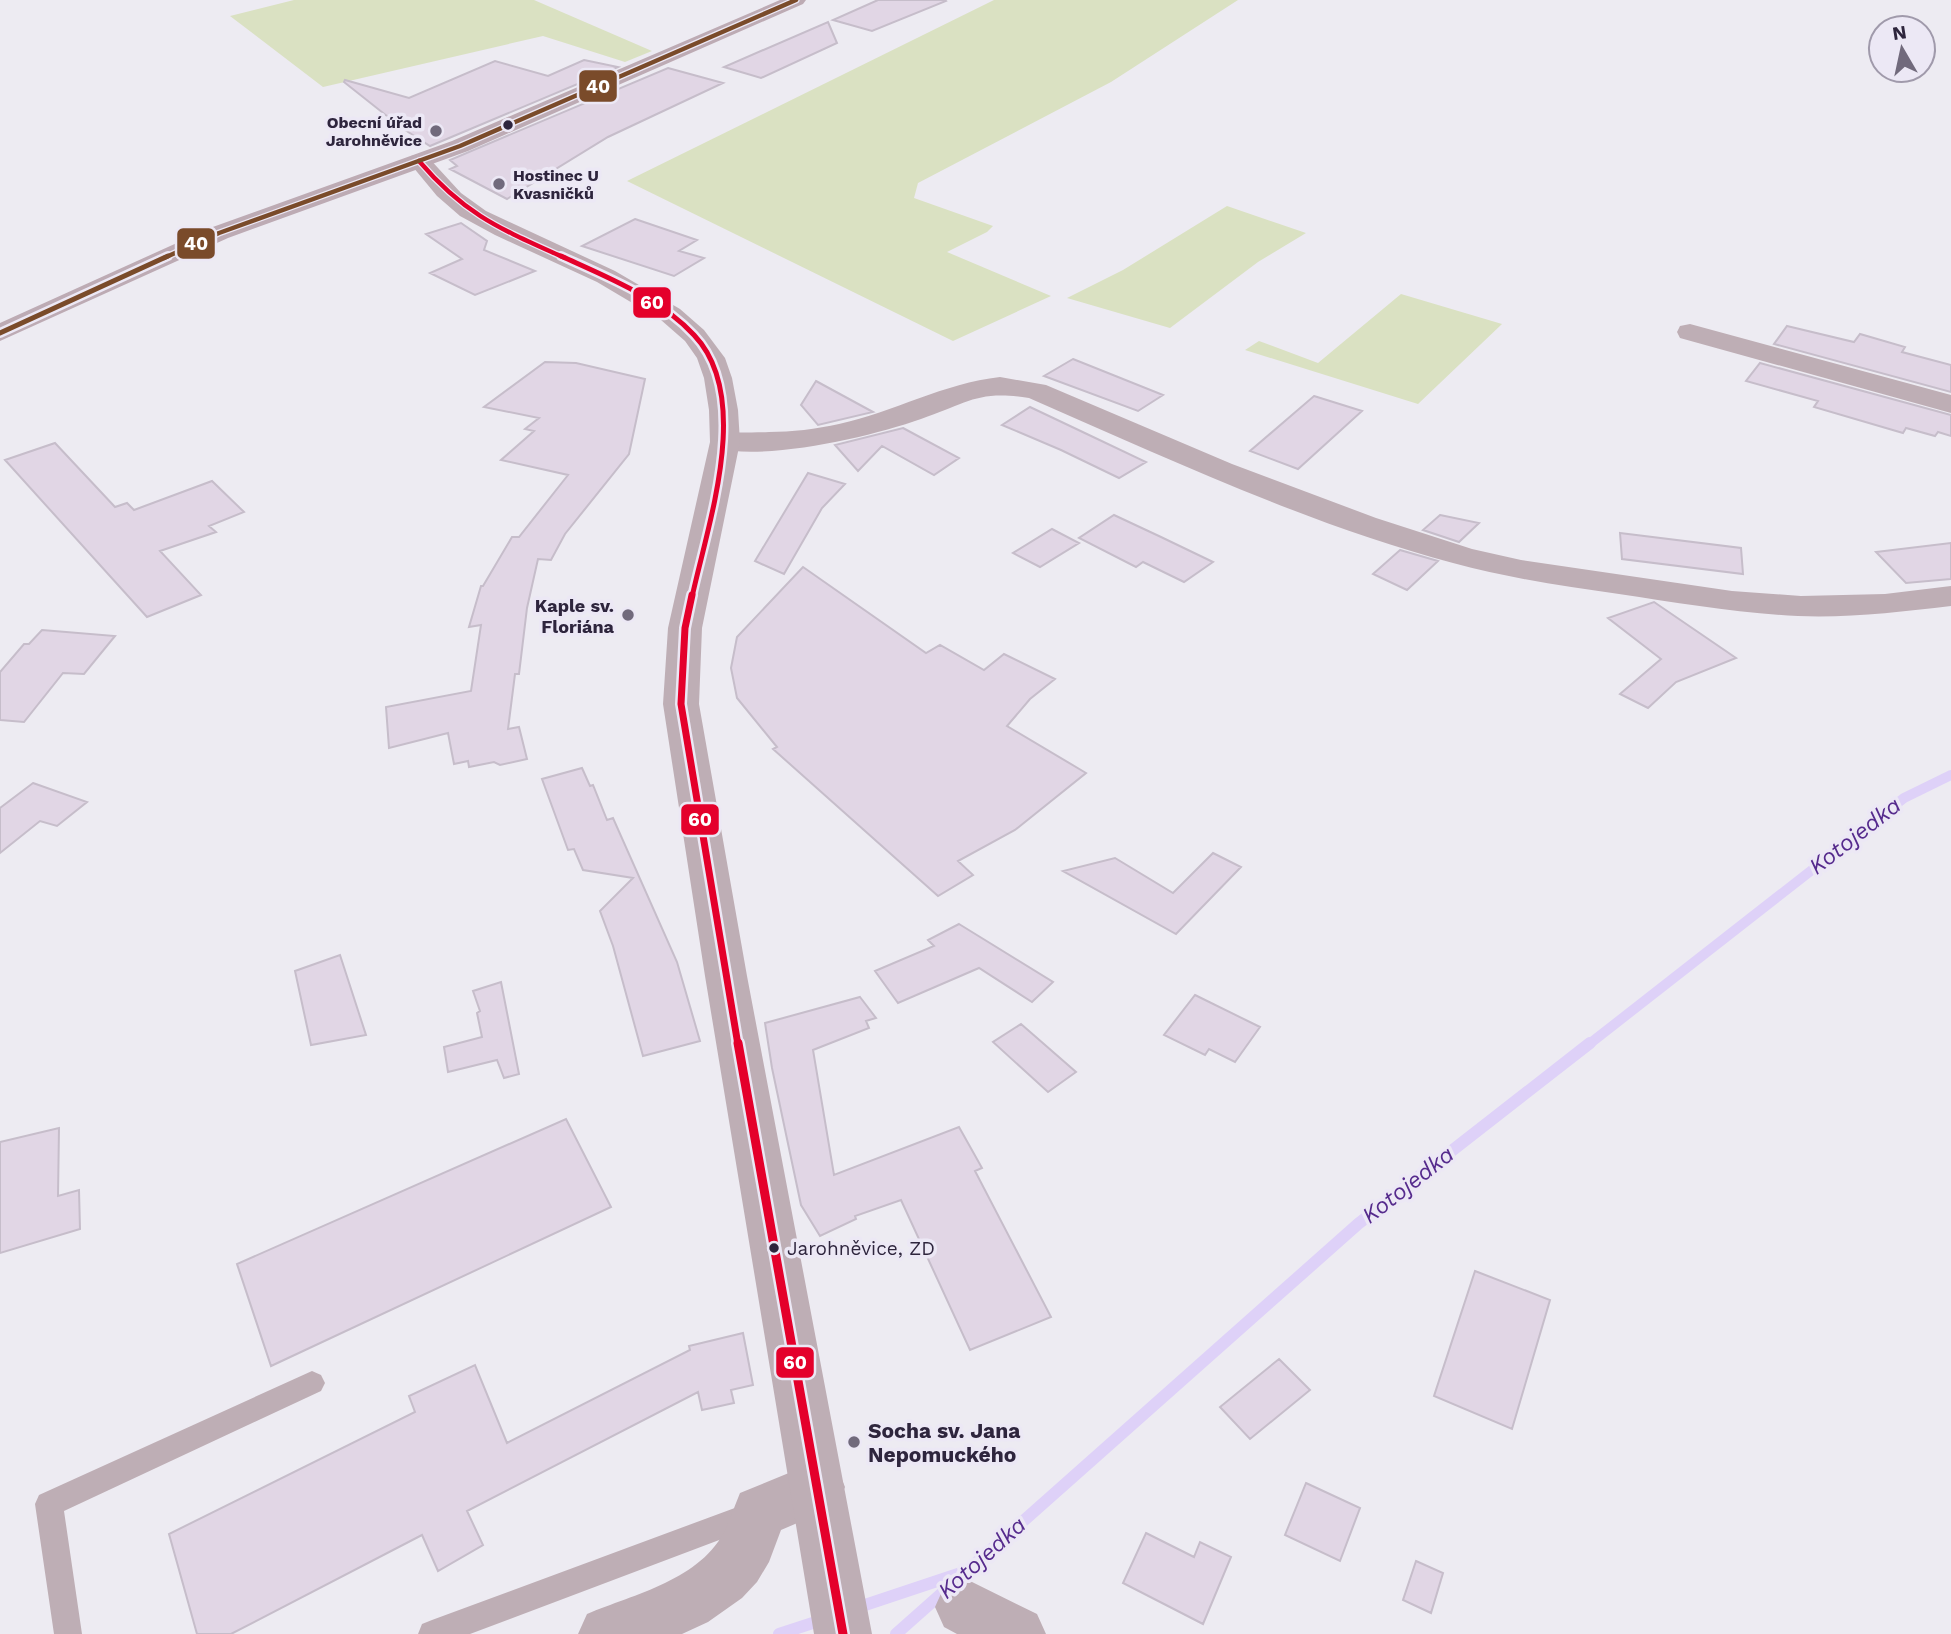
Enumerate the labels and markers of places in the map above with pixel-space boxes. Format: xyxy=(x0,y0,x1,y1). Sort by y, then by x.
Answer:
place label: Obecní úřad Jarohněvice xyxy=(326,113,422,150)
unlabelled marker xyxy=(501,118,515,132)
marker: Obecní úřad Jarohněvice xyxy=(428,123,444,139)
place label: Hostinec U Kvasničků xyxy=(513,166,599,203)
marker: Hostinec U Kvasničků xyxy=(491,176,507,192)
place label: Kaple sv. Floriána xyxy=(535,595,615,637)
marker: Kaple sv. Floriána xyxy=(620,607,636,623)
place label: Jarohněvice, ZD xyxy=(787,1237,935,1260)
marker: Jarohněvice, ZD xyxy=(767,1241,781,1255)
place label: Socha sv. Jana Nepomuckého xyxy=(868,1418,1021,1467)
marker: Socha sv. Jana Nepomuckého xyxy=(846,1434,862,1450)

